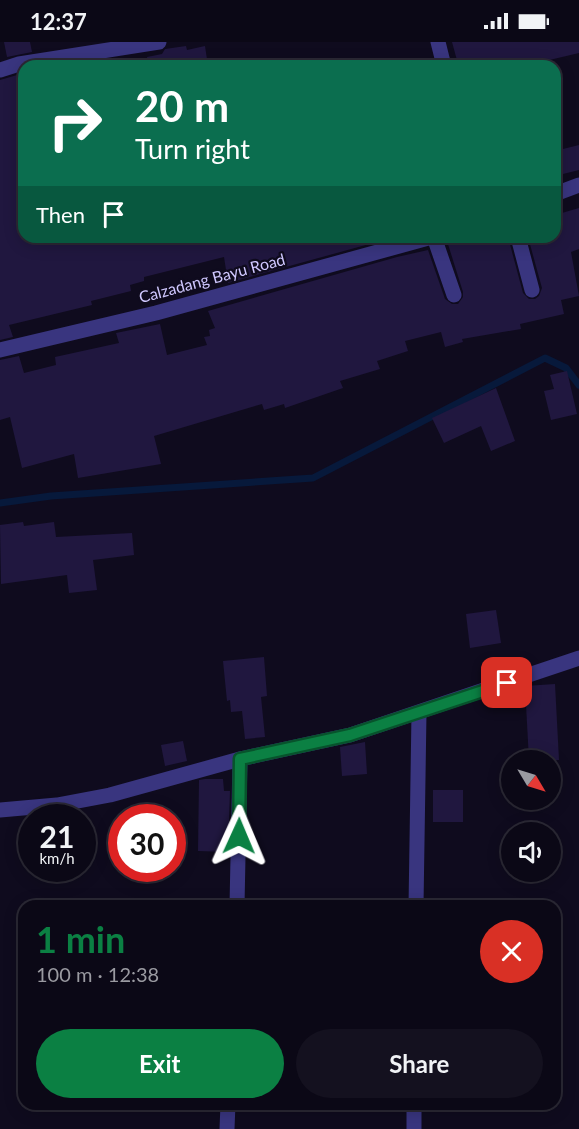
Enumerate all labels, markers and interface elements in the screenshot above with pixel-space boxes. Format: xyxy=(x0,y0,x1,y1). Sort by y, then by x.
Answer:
text: 12:37 xyxy=(30,8,87,35)
text: 20 m xyxy=(135,81,229,131)
icon: right xyxy=(36,84,114,162)
text: Turn right xyxy=(135,132,250,165)
icon: arrive xyxy=(97,198,130,231)
text: Then xyxy=(36,201,85,228)
street label: Calzadang Bayu Road xyxy=(137,249,287,306)
pin xyxy=(481,657,532,708)
icon: arrive xyxy=(490,666,523,699)
north arrow xyxy=(501,750,561,810)
map controls xyxy=(501,750,561,882)
speed limit sign: 30 xyxy=(108,804,186,882)
position arrow xyxy=(207,804,271,868)
text: 21 xyxy=(40,818,74,854)
button: sound xyxy=(501,822,561,882)
text: km/h xyxy=(39,849,75,867)
text: 1 min xyxy=(36,917,125,961)
button: close xyxy=(480,920,543,983)
text: 100 m · 12:38 xyxy=(36,962,159,986)
button: Exit xyxy=(36,1029,284,1098)
button: Share xyxy=(296,1029,543,1098)

